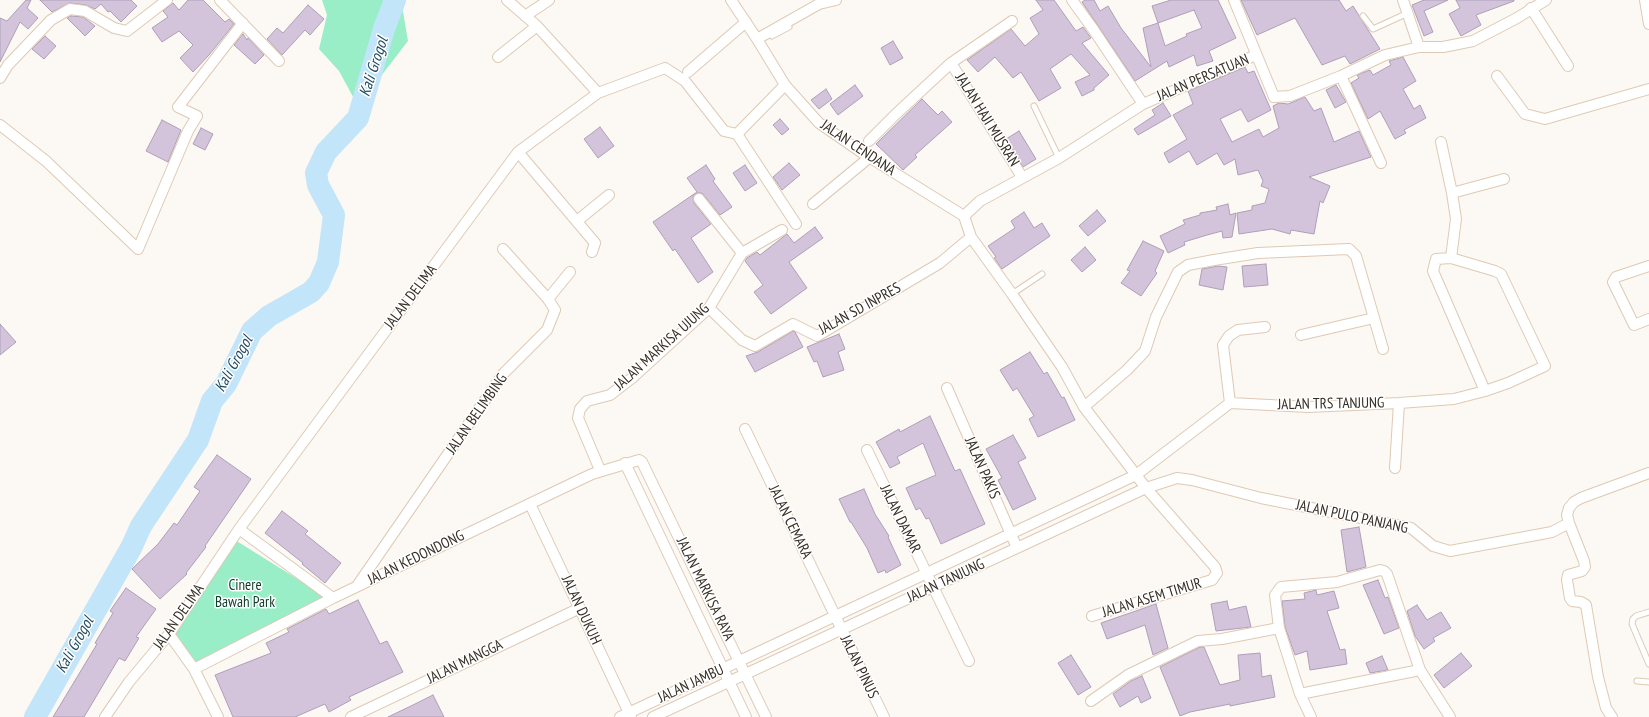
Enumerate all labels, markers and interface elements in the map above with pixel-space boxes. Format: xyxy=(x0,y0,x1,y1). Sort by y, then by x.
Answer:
water label: Kali Grogol xyxy=(355,35,393,99)
street label: JALAN PERSATUAN xyxy=(1154,51,1252,105)
street label: JALAN HAJI MUSRAN xyxy=(951,70,1023,170)
street label: JALAN CENDANA xyxy=(817,116,899,180)
street label: JALAN DELIMA xyxy=(381,261,441,333)
street label: JALAN SD INPRES xyxy=(816,279,904,339)
street label: JALAN MARKISA UJUNG xyxy=(611,300,713,394)
water label: Kali Grogol xyxy=(211,333,257,395)
street label: JALAN BELIMBING xyxy=(443,370,511,458)
street label: JALAN TRS TANJUNG xyxy=(1277,394,1385,414)
street label: JALAN PAKIS xyxy=(960,434,1004,502)
street label: JALAN CEMARA xyxy=(765,482,815,562)
street label: JALAN DAMAR xyxy=(876,482,924,556)
street label: JALAN PULO PANJANG xyxy=(1294,496,1410,538)
street label: JALAN KEDONDONG xyxy=(365,527,467,589)
street label: JALAN MARKISA RAYA xyxy=(672,534,738,644)
street label: JALAN TANJUNG xyxy=(904,555,988,607)
street label: JALAN DUKUH xyxy=(557,573,605,647)
street label: JALAN ASEM TIMUR xyxy=(1100,574,1204,622)
park label: Cinere Bawah Park xyxy=(215,577,275,612)
street label: JALAN DELIMA xyxy=(150,581,208,653)
water label: Kali Grogol xyxy=(52,614,98,676)
street label: JALAN PINUS xyxy=(836,633,882,701)
street label: JALAN MANGGA xyxy=(424,636,506,688)
street label: JALAN JAMBU xyxy=(655,661,727,707)

